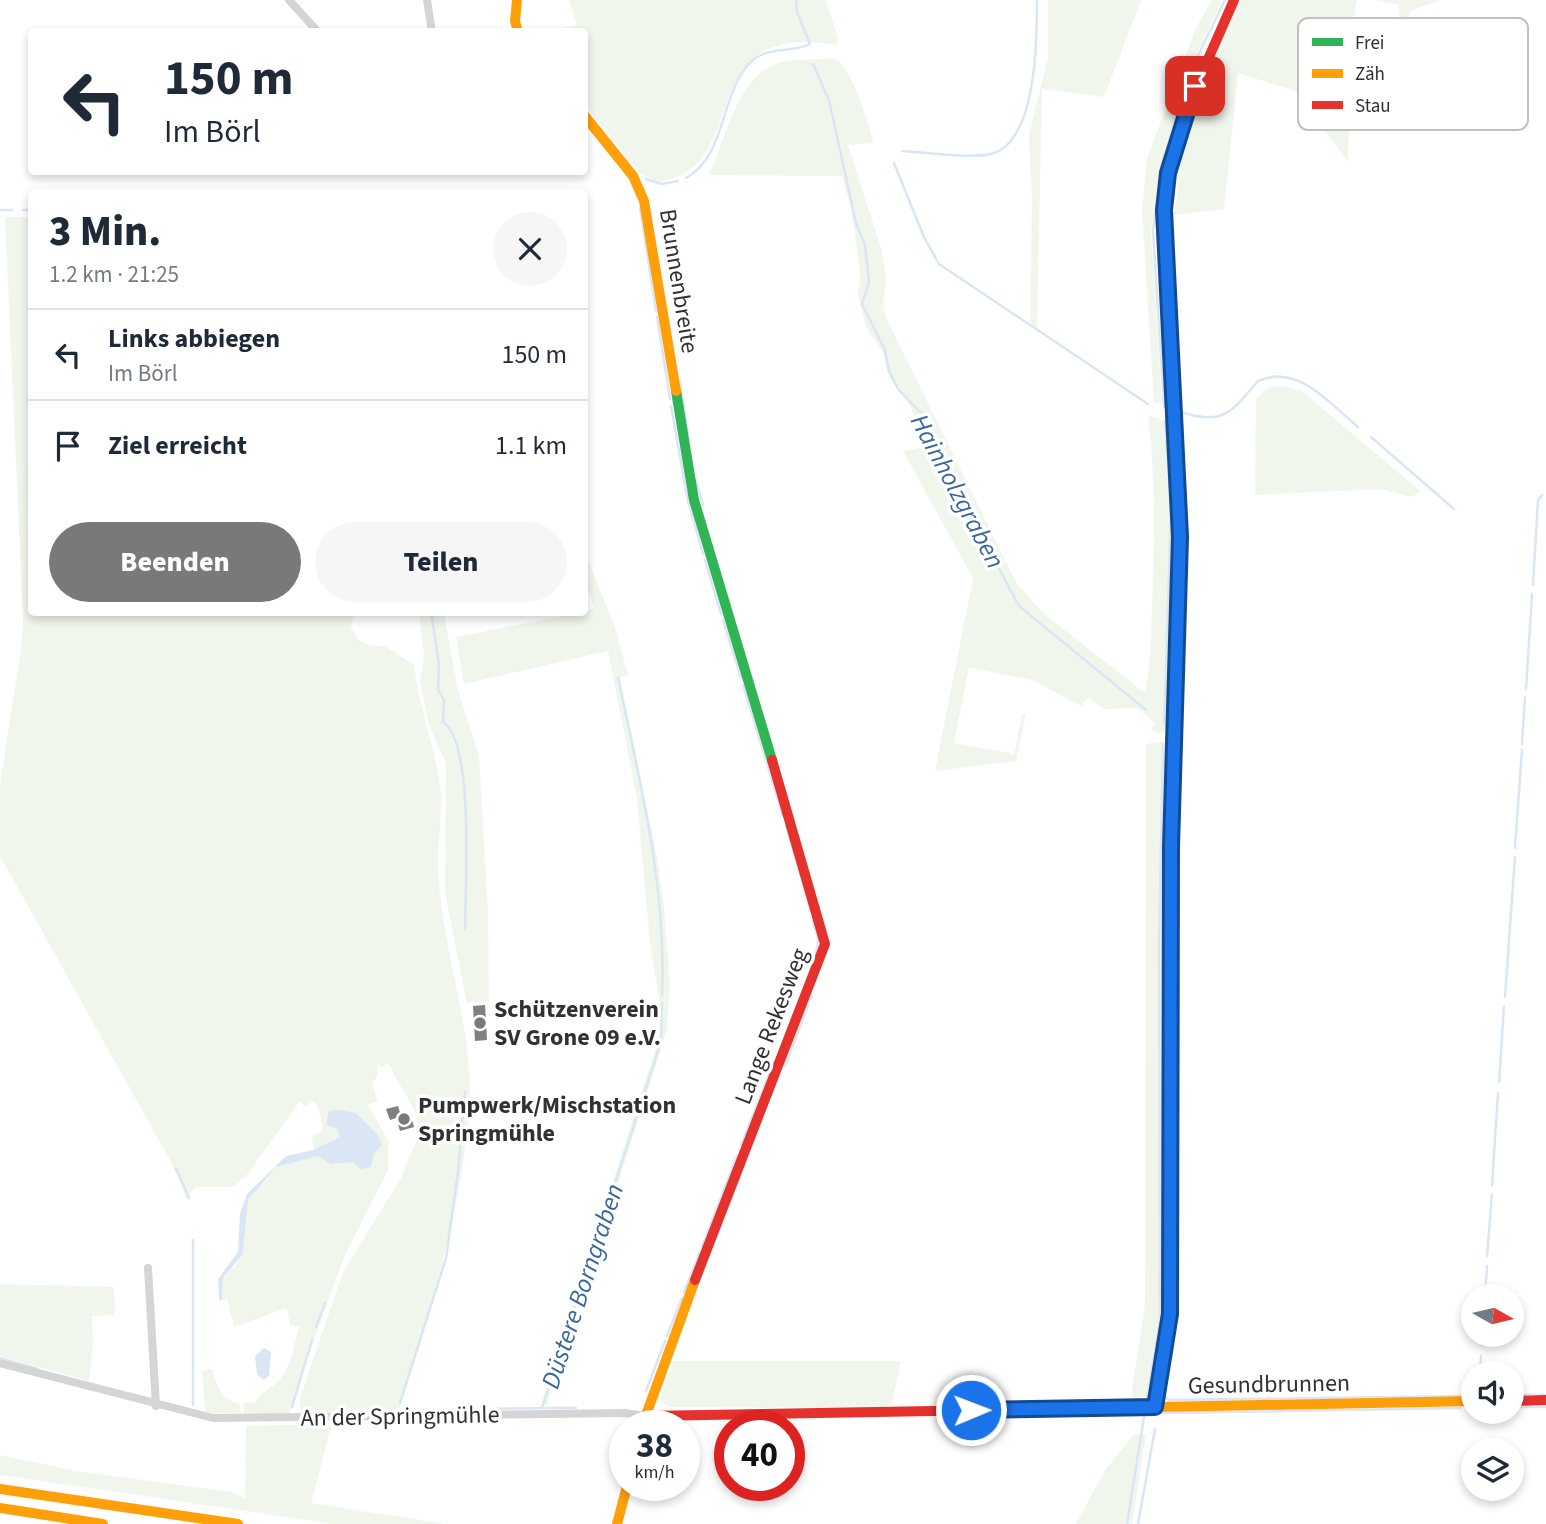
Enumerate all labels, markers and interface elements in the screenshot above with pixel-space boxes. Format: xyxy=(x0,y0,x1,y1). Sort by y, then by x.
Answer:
legend xyxy=(1298,18,1528,130)
text: Frei xyxy=(1355,30,1385,57)
text: 150 m xyxy=(164,44,293,114)
icon: left xyxy=(49,56,140,147)
pin xyxy=(1165,56,1225,116)
text: Zäh xyxy=(1355,61,1385,88)
icon: arrive xyxy=(1176,67,1214,105)
text: Stau xyxy=(1355,93,1391,120)
text: Im Börl xyxy=(164,109,261,155)
text: 3 Min. xyxy=(49,202,161,262)
street label: Brunnenbreite xyxy=(650,206,707,356)
button: close xyxy=(493,212,567,286)
text: 1.2 km · 21:25 xyxy=(49,258,179,291)
text: Links abbiegen xyxy=(108,320,280,357)
icon: left xyxy=(49,336,87,374)
text: 150 m xyxy=(501,336,567,373)
text: Im Börl xyxy=(108,357,178,390)
water label: Hainholzgraben xyxy=(901,407,1014,575)
icon: arrive xyxy=(49,427,87,465)
text: Ziel erreicht xyxy=(108,427,247,464)
text: 1.1 km xyxy=(495,427,567,464)
button: Beenden xyxy=(49,522,301,602)
button: Teilen xyxy=(315,522,567,602)
street label: Lange Rekesweg xyxy=(726,943,817,1109)
place label: Schützenverein SV Grone 09 e.V. xyxy=(494,992,661,1055)
marker: Schützenverein SV Grone 09 e.V. xyxy=(472,1015,488,1031)
place label: Pumpwerk/Mischstation Springmühle xyxy=(418,1088,676,1151)
marker: Pumpwerk/Mischstation Springmühle xyxy=(396,1111,412,1127)
water label: Düstere Borngraben xyxy=(532,1179,633,1393)
north arrow xyxy=(1461,1284,1524,1348)
map controls xyxy=(1461,1284,1524,1501)
button: sound xyxy=(1461,1361,1524,1424)
street label: Gesundbrunnen xyxy=(1188,1366,1350,1403)
position arrow xyxy=(934,1373,1008,1447)
street label: An der Springmühle xyxy=(300,1397,500,1436)
speed limit sign: 40 xyxy=(714,1410,805,1501)
text: 38 xyxy=(636,1421,673,1471)
button: layers xyxy=(1461,1438,1524,1501)
text: km/h xyxy=(635,1460,674,1485)

